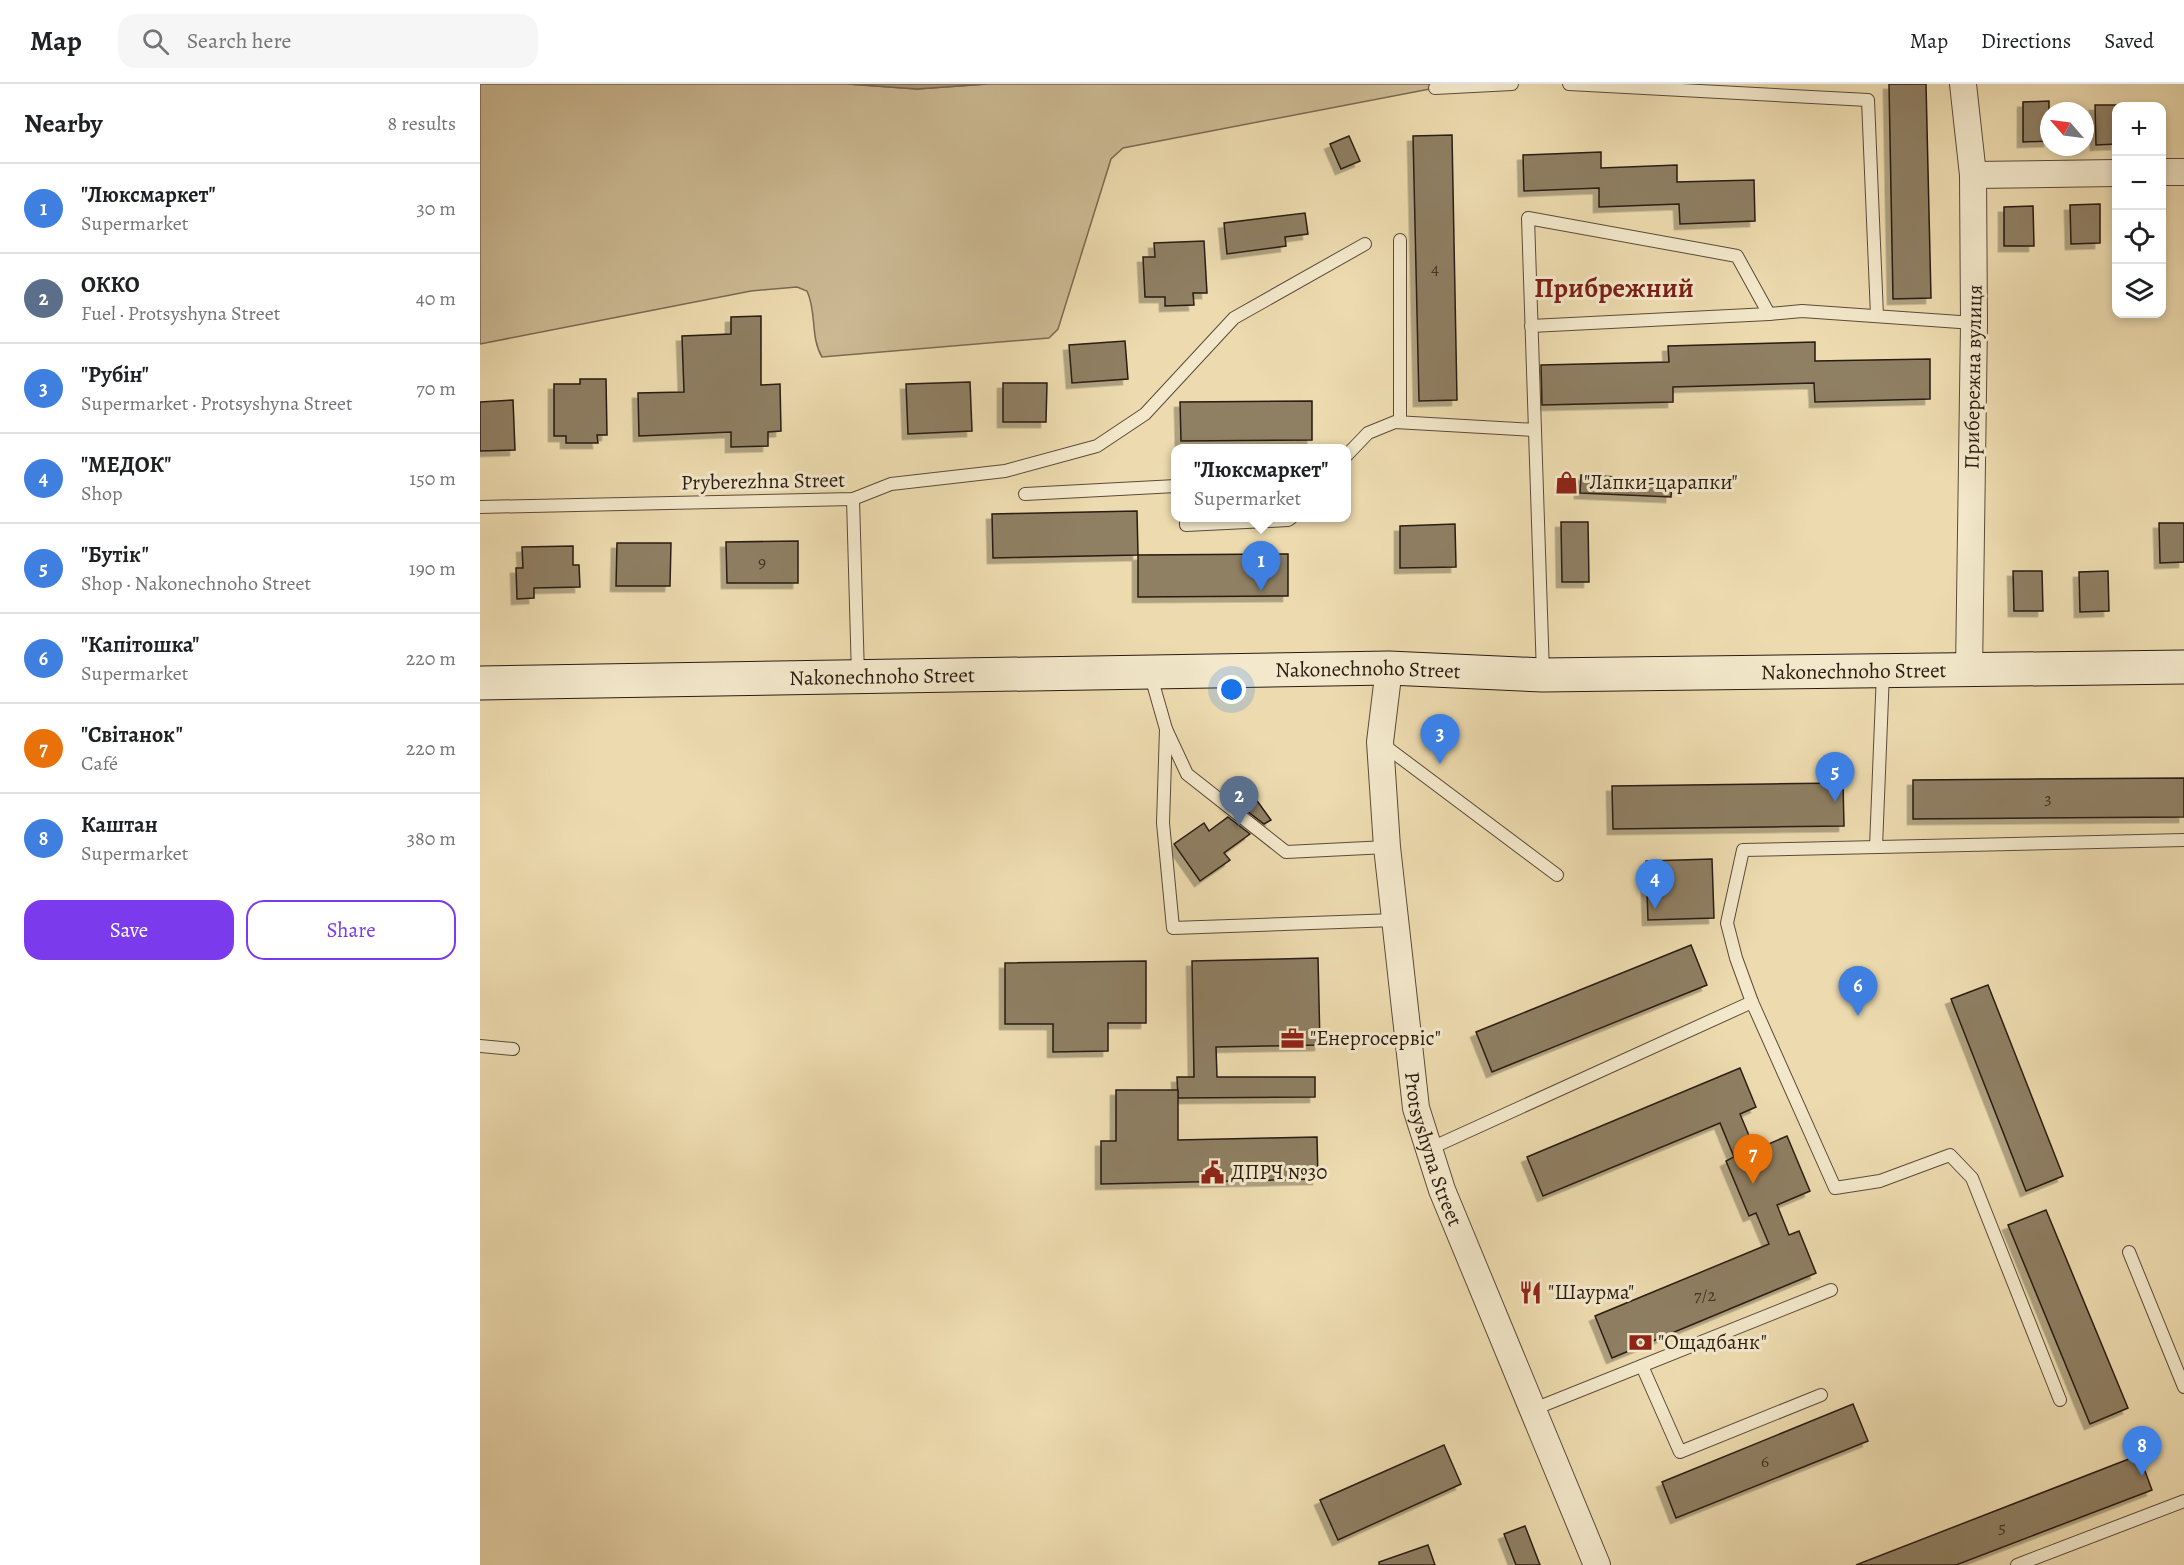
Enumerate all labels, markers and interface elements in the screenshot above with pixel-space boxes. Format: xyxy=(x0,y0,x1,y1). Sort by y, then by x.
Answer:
search box xyxy=(118,14,538,68)
text: Map xyxy=(30,22,82,60)
icon: search xyxy=(139,25,172,58)
text: Search here xyxy=(187,26,291,56)
text: Map xyxy=(1910,27,1948,55)
text: Directions xyxy=(1981,27,2071,55)
text: Saved xyxy=(2104,27,2154,55)
north arrow xyxy=(2040,102,2094,156)
map controls xyxy=(2112,102,2166,318)
button: + xyxy=(2112,102,2166,156)
text: Nearby xyxy=(24,106,103,141)
text: 8 results xyxy=(388,110,456,137)
button: − xyxy=(2112,156,2166,210)
text: "Люксмаркет" xyxy=(81,180,216,210)
text: 1 xyxy=(40,195,47,222)
text: 30 m xyxy=(416,195,456,222)
text: Supermarket xyxy=(81,210,188,237)
button: locate xyxy=(2112,210,2166,264)
house number: 4 xyxy=(1431,256,1439,280)
button: layers xyxy=(2112,264,2166,318)
text: ОККО xyxy=(81,270,140,300)
district label: Прибрежний xyxy=(1534,270,1694,306)
street label: Прибережна вулиця xyxy=(1957,284,1989,470)
text: 2 xyxy=(39,285,48,312)
text: 40 m xyxy=(416,285,456,312)
text: Fuel · Protsyshyna Street xyxy=(81,300,280,327)
text: "Рубін" xyxy=(81,360,149,390)
text: 3 xyxy=(39,375,48,402)
text: 70 m xyxy=(416,375,456,402)
text: Supermarket · Protsyshyna Street xyxy=(81,390,353,417)
popup xyxy=(1171,444,1351,522)
text: "МЕДОК" xyxy=(81,450,171,480)
text: "Люксмаркет" xyxy=(1194,455,1328,485)
text: 4 xyxy=(39,465,48,492)
text: 150 m xyxy=(409,465,456,492)
street label: Pryberezhna Street xyxy=(681,466,845,496)
place label: "Лапки-царапки" xyxy=(1584,468,1738,496)
shop icon: "Лапки-царапки" xyxy=(1553,469,1579,495)
text: Shop xyxy=(81,480,123,507)
text: Supermarket xyxy=(1194,485,1301,512)
text: "Бутік" xyxy=(81,540,149,570)
pin: 1 xyxy=(1242,542,1280,591)
house number: 9 xyxy=(758,550,766,574)
text: 5 xyxy=(39,555,48,582)
text: 190 m xyxy=(409,555,456,582)
text: Shop · Nakonechnoho Street xyxy=(81,570,311,597)
text: "Капітошка" xyxy=(81,630,199,660)
text: 6 xyxy=(39,645,48,672)
text: 220 m xyxy=(406,645,456,672)
street label: Nakonechnoho Street xyxy=(1275,654,1461,685)
street label: Nakonechnoho Street xyxy=(1761,656,1947,686)
text: Supermarket xyxy=(81,660,188,687)
street label: Nakonechnoho Street xyxy=(789,661,975,692)
your location xyxy=(1217,675,1246,704)
pin: 3 xyxy=(1420,714,1460,764)
text: "Світанок" xyxy=(81,720,183,750)
text: 7 xyxy=(39,735,48,762)
text: 220 m xyxy=(406,735,456,762)
text: Café xyxy=(81,750,118,777)
pin: 5 xyxy=(1816,752,1854,802)
pin: 2 xyxy=(1220,776,1258,826)
house number: 3 xyxy=(2044,786,2052,810)
text: Каштан xyxy=(81,810,158,840)
text: 8 xyxy=(39,825,48,852)
text: 380 m xyxy=(407,825,456,852)
text: Supermarket xyxy=(81,840,188,867)
pin: 4 xyxy=(1636,860,1674,909)
button: Save xyxy=(24,900,234,960)
button: Share xyxy=(246,900,456,960)
pin: 6 xyxy=(1838,966,1878,1016)
place label: "Енергосервіс" xyxy=(1310,1024,1441,1052)
office icon: "Енергосервіс" xyxy=(1279,1025,1305,1051)
street label: Protsyshyna Street xyxy=(1398,1070,1469,1230)
pin: 7 xyxy=(1734,1134,1772,1184)
place label: ДПРЧ №30 xyxy=(1231,1158,1328,1186)
public building icon: ДПРЧ №30 xyxy=(1200,1159,1226,1185)
place label: "Шаурма" xyxy=(1548,1278,1634,1306)
restaurant icon: "Шаурма" xyxy=(1517,1279,1543,1305)
house number: 7/2 xyxy=(1694,1283,1716,1307)
place label: "Ощадбанк" xyxy=(1658,1328,1767,1356)
bank icon: "Ощадбанк" xyxy=(1627,1329,1653,1355)
pin: 8 xyxy=(2122,1426,2162,1476)
house number: 6 xyxy=(1761,1449,1769,1473)
house number: 5 xyxy=(1998,1515,2006,1539)

